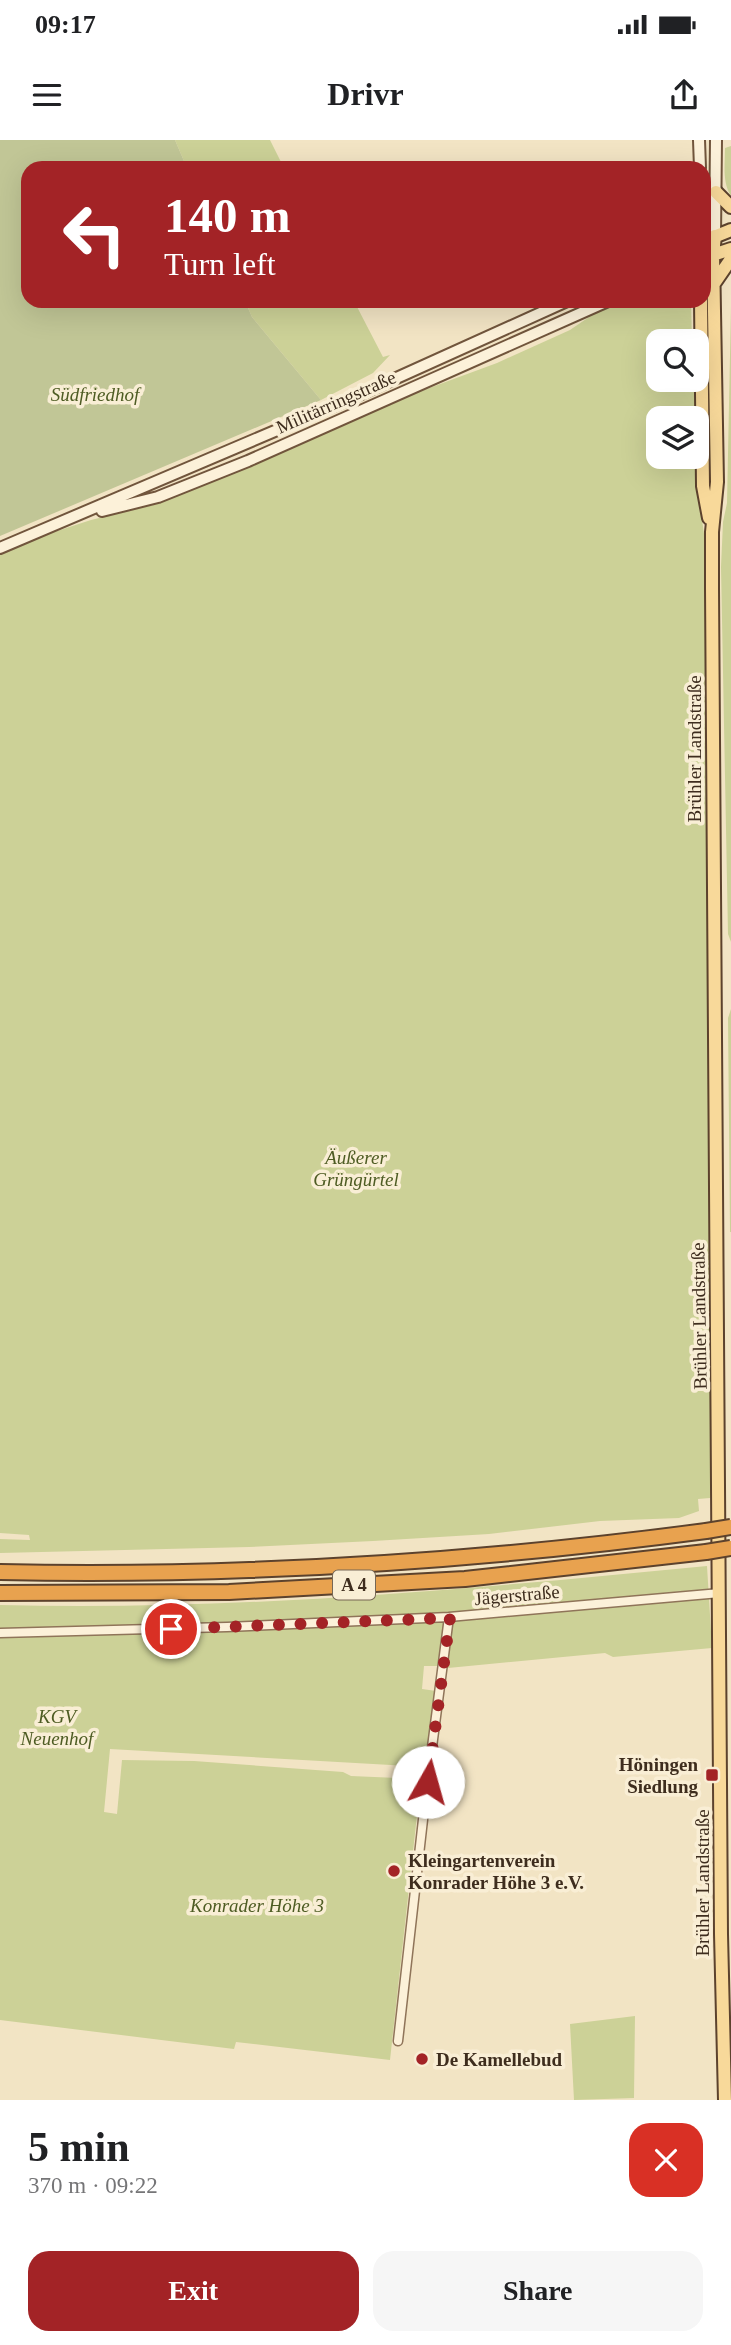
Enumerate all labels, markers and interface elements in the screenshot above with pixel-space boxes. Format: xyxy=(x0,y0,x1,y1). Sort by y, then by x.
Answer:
text: 09:17 xyxy=(35,10,96,39)
icon: menu xyxy=(28,76,66,114)
text: Drivr xyxy=(327,76,404,112)
icon: share xyxy=(665,76,703,114)
text: 140 m xyxy=(164,188,291,243)
icon: left xyxy=(49,189,140,280)
text: Turn left xyxy=(164,246,276,282)
map controls xyxy=(646,329,709,469)
button: search xyxy=(646,329,709,392)
street label: Militärringstraße xyxy=(273,366,399,438)
park label: Südfriedhof xyxy=(51,384,142,405)
button: layers xyxy=(646,406,709,469)
street label: Brühler Landstraße xyxy=(684,675,705,823)
park label: Äußerer Grüngürtel xyxy=(313,1147,399,1190)
street label: Brühler Landstraße xyxy=(687,1242,711,1390)
road number: A 4 xyxy=(333,1570,375,1600)
street label: Jägerstraße xyxy=(474,1581,560,1609)
pin xyxy=(141,1599,201,1659)
icon: arrive xyxy=(152,1610,190,1648)
park label: KGV Neuenhof xyxy=(20,1706,96,1749)
position arrow xyxy=(391,1745,465,1819)
place label: Höningen Siedlung xyxy=(619,1754,698,1797)
marker: Höningen Siedlung xyxy=(704,1767,720,1783)
street label: Brühler Landstraße xyxy=(692,1809,713,1957)
place label: Kleingartenverein Konrader Höhe 3 e.V. xyxy=(408,1850,584,1893)
marker: Kleingartenverein Konrader Höhe 3 e.V. xyxy=(386,1863,402,1879)
park label: Konrader Höhe 3 xyxy=(189,1895,324,1916)
place label: De Kamellebud xyxy=(436,2049,563,2070)
marker: De Kamellebud xyxy=(414,2051,430,2067)
button: close xyxy=(629,2123,703,2197)
text: 5 min xyxy=(28,2124,130,2170)
text: 370 m · 09:22 xyxy=(28,2173,158,2198)
button: Exit xyxy=(28,2251,359,2331)
button: Share xyxy=(373,2251,703,2331)

